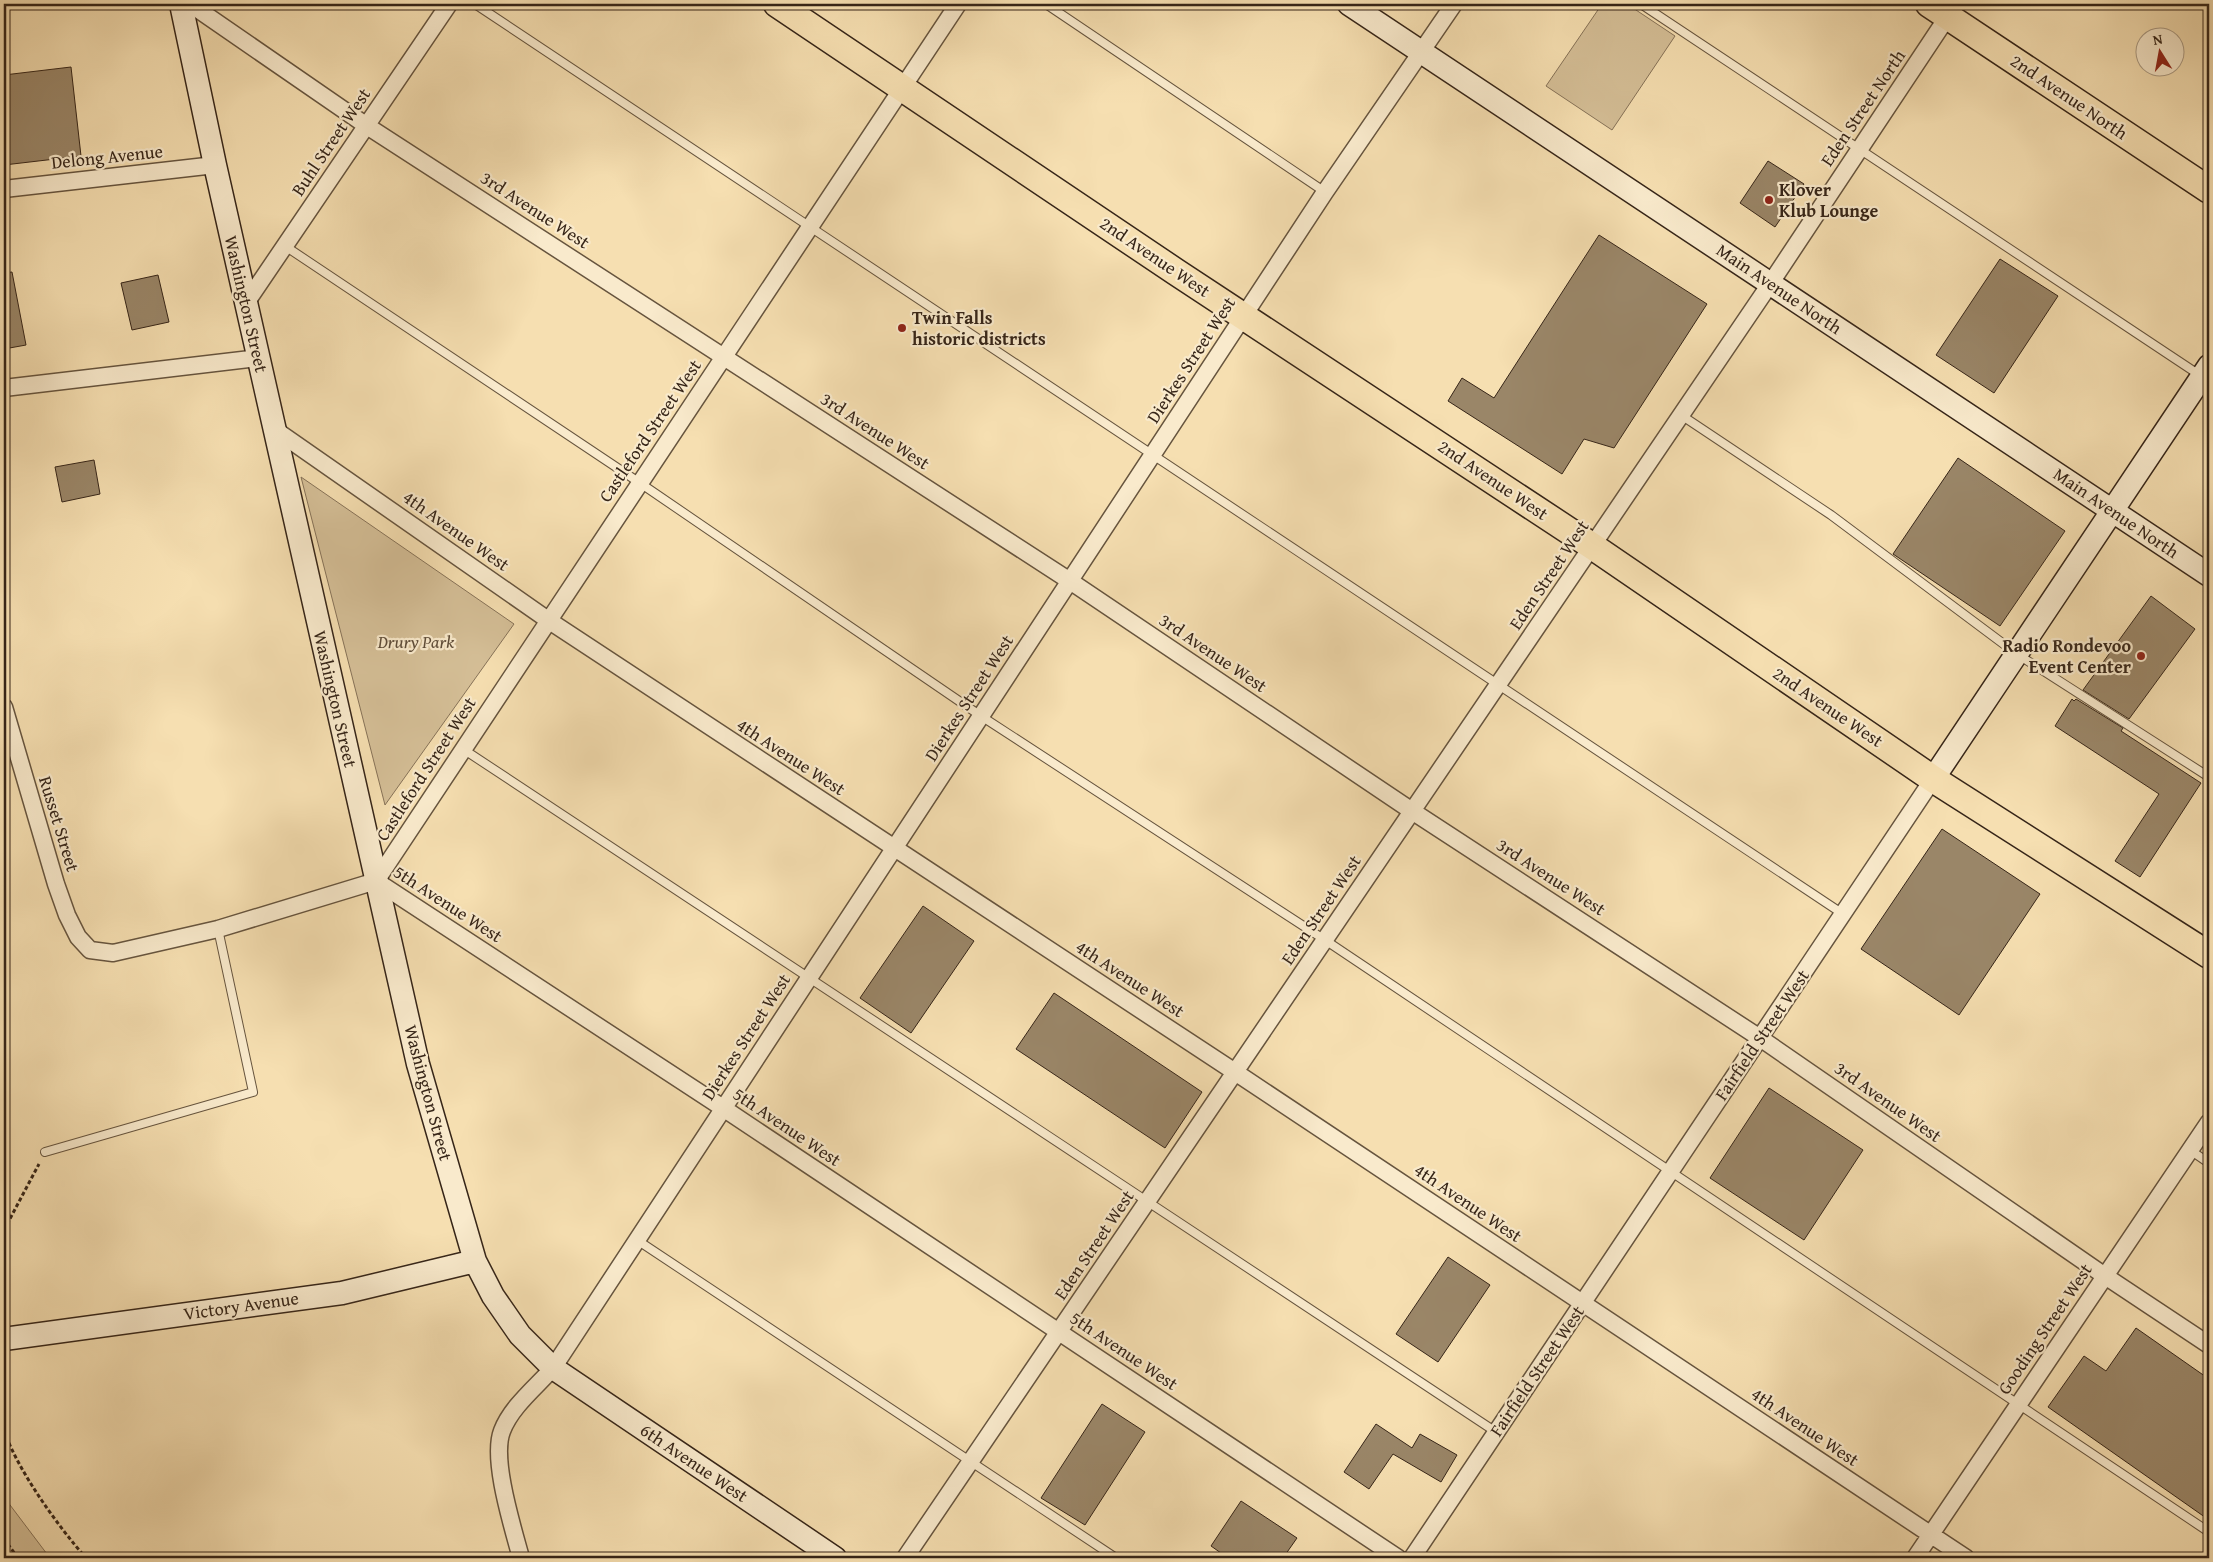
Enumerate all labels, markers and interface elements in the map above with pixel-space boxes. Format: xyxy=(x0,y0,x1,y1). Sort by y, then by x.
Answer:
north arrow xyxy=(2136,28,2186,78)
text: N xyxy=(2151,28,2165,50)
street label: Eden Street North xyxy=(1813,44,1912,171)
street label: 2nd Avenue North xyxy=(2005,47,2133,146)
street label: Buhl Street West xyxy=(284,82,377,201)
street label: Delong Avenue xyxy=(50,137,164,176)
street label: 3rd Avenue West xyxy=(475,164,596,255)
place label: Klover Klub Lounge xyxy=(1779,176,1878,224)
marker: Klover Klub Lounge xyxy=(1763,194,1775,206)
street label: 2nd Avenue West xyxy=(1095,210,1216,304)
street label: Washington Street xyxy=(218,233,275,376)
street label: Main Avenue North xyxy=(1711,236,1848,341)
street label: Dierkes Street West xyxy=(1139,291,1242,428)
place label: Twin Falls historic districts xyxy=(912,304,1046,352)
marker: Twin Falls historic districts xyxy=(896,322,908,334)
street label: Castleford Street West xyxy=(592,353,708,508)
street label: 3rd Avenue West xyxy=(815,385,936,476)
street label: 2nd Avenue West xyxy=(1433,433,1554,527)
street label: Main Avenue North xyxy=(2048,460,2185,565)
street label: 4th Avenue West xyxy=(397,484,516,578)
street label: Eden Street West xyxy=(1502,514,1596,635)
street label: 3rd Avenue West xyxy=(1154,606,1273,699)
street label: Washington Street xyxy=(307,628,364,771)
park label: Drury Park xyxy=(377,628,455,655)
street label: Dierkes Street West xyxy=(917,629,1020,766)
place label: Radio Rondevoo Event Center xyxy=(2003,632,2132,680)
marker: Radio Rondevoo Event Center xyxy=(2135,650,2147,662)
street label: 2nd Avenue West xyxy=(1768,660,1889,754)
street label: Castleford Street West xyxy=(369,691,483,846)
street label: 4th Avenue West xyxy=(732,711,852,802)
street label: Russet Street xyxy=(32,773,87,876)
street label: 3rd Avenue West xyxy=(1491,831,1612,922)
street label: Eden Street West xyxy=(1274,849,1368,970)
street label: 5th Avenue West xyxy=(389,858,509,949)
street label: 4th Avenue West xyxy=(1071,933,1191,1024)
street label: Fairfield Street West xyxy=(1708,963,1816,1106)
street label: Dierkes Street West xyxy=(694,968,797,1105)
street label: Washington Street xyxy=(397,1022,460,1164)
street label: 3rd Avenue West xyxy=(1829,1055,1948,1149)
street label: 5th Avenue West xyxy=(728,1080,847,1173)
street label: 4th Avenue West xyxy=(1409,1156,1528,1249)
street label: Eden Street West xyxy=(1047,1184,1141,1305)
street label: Gooding Street West xyxy=(1991,1257,2099,1400)
street label: Victory Avenue xyxy=(182,1284,300,1327)
street label: Fairfield Street West xyxy=(1483,1299,1591,1442)
street label: 5th Avenue West xyxy=(1065,1304,1184,1397)
street label: 4th Avenue West xyxy=(1746,1380,1865,1473)
street label: 6th Avenue West xyxy=(635,1416,754,1509)

